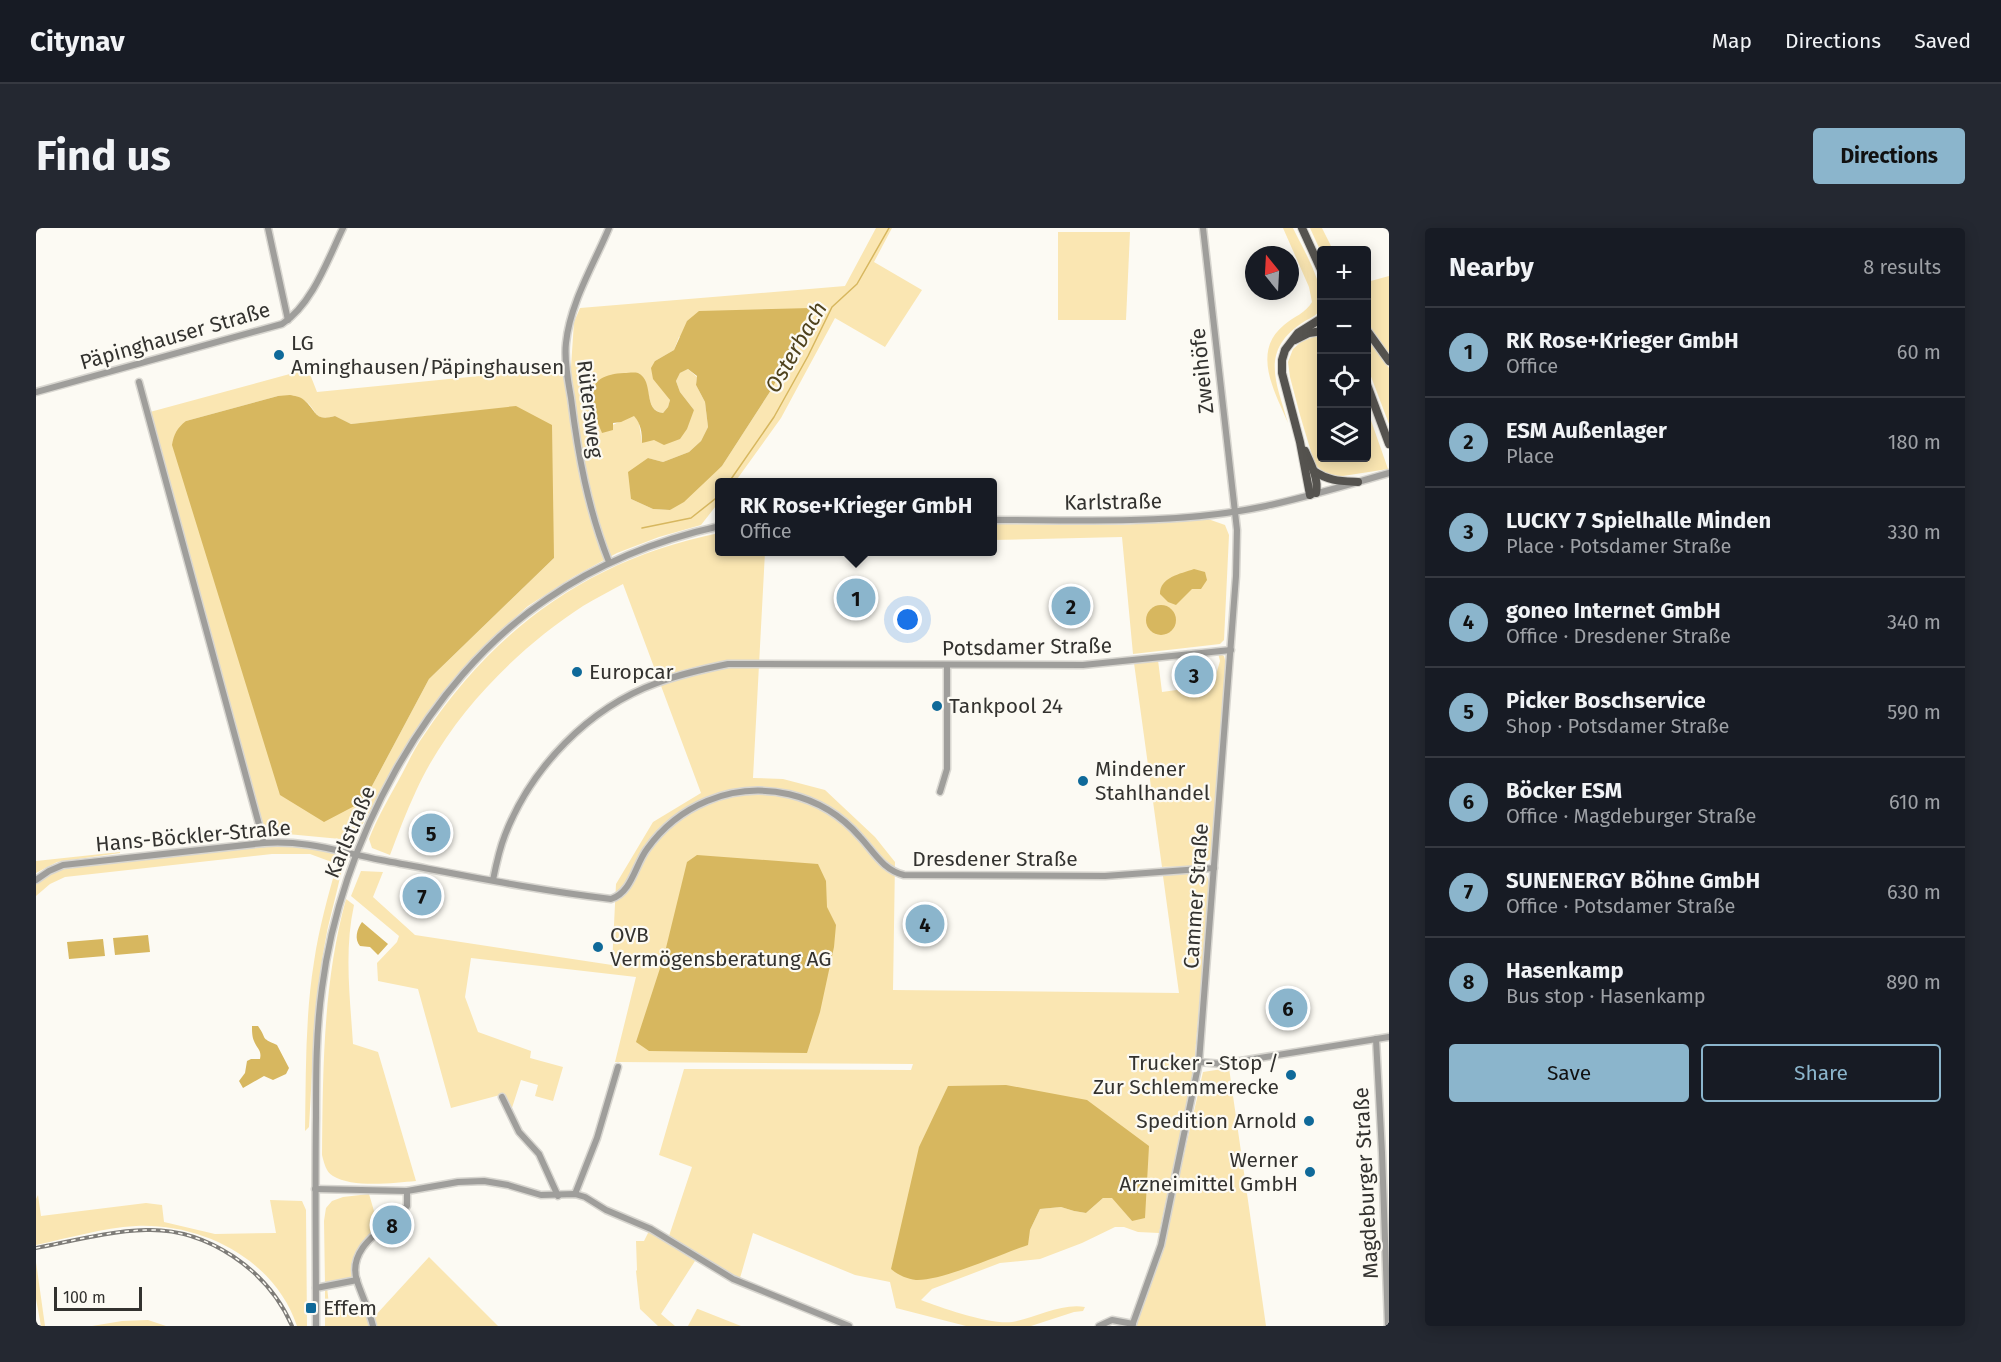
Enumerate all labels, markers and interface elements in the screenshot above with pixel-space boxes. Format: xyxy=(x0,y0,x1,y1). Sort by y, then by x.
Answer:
text: Citynav xyxy=(30,25,125,58)
text: Map xyxy=(1712,28,1752,54)
text: Directions xyxy=(1785,28,1881,54)
text: Saved xyxy=(1914,28,1971,54)
button: Directions xyxy=(1813,128,1965,184)
text: Find us xyxy=(36,131,171,181)
north arrow xyxy=(1245,246,1299,300)
map controls xyxy=(1317,246,1371,462)
button: + xyxy=(1317,246,1371,300)
text: Nearby xyxy=(1449,252,1534,283)
text: 8 results xyxy=(1863,255,1941,279)
street label: Päpinghauser Straße xyxy=(77,296,273,376)
water label: Osterbach xyxy=(759,297,833,397)
button: − xyxy=(1317,300,1371,354)
street label: Zweihöfe xyxy=(1185,327,1219,415)
text: RK Rose+Krieger GmbH xyxy=(1506,327,1739,354)
place label: LG Aminghausen/Päpinghausen xyxy=(291,330,564,380)
text: 1 xyxy=(1464,340,1473,364)
text: 60 m xyxy=(1897,340,1941,364)
marker: LG Aminghausen/Päpinghausen xyxy=(272,348,286,362)
button: locate xyxy=(1317,354,1371,408)
text: Office xyxy=(1506,354,1558,378)
street label: Rütersweg xyxy=(571,359,609,460)
button: layers xyxy=(1317,408,1371,462)
text: ESM Außenlager xyxy=(1506,417,1667,444)
text: 2 xyxy=(1463,430,1474,454)
text: 180 m xyxy=(1888,430,1941,454)
text: Place xyxy=(1506,444,1554,468)
popup xyxy=(715,478,997,556)
street label: Karlstraße xyxy=(1064,488,1162,516)
text: RK Rose+Krieger GmbH xyxy=(740,492,972,519)
text: LUCKY 7 Spielhalle Minden xyxy=(1506,507,1771,534)
text: Office xyxy=(740,519,792,543)
text: 3 xyxy=(1463,520,1474,544)
text: 330 m xyxy=(1887,520,1941,544)
text: Place · Potsdamer Straße xyxy=(1506,534,1731,558)
pin: 1 xyxy=(836,576,876,620)
pin: 2 xyxy=(1052,584,1090,628)
text: goneo Internet GmbH xyxy=(1506,597,1721,624)
your location xyxy=(893,605,922,634)
text: 4 xyxy=(1463,610,1474,634)
text: 340 m xyxy=(1887,610,1941,634)
text: Office · Dresdener Straße xyxy=(1506,624,1731,648)
street label: Potsdamer Straße xyxy=(942,633,1112,661)
pin: 3 xyxy=(1174,652,1214,698)
place label: Europcar xyxy=(589,659,674,685)
marker: Europcar xyxy=(570,665,584,679)
text: Picker Boschservice xyxy=(1506,687,1706,714)
place label: Tankpool 24 xyxy=(949,693,1063,719)
marker: Tankpool 24 xyxy=(930,699,944,713)
text: 5 xyxy=(1463,700,1474,724)
text: 590 m xyxy=(1887,700,1941,724)
text: Shop · Potsdamer Straße xyxy=(1506,714,1730,738)
place label: Mindener Stahlhandel xyxy=(1095,756,1210,806)
marker: Mindener Stahlhandel xyxy=(1076,774,1090,788)
text: Böcker ESM xyxy=(1506,777,1622,804)
street label: Karlstraße xyxy=(319,782,381,882)
text: 6 xyxy=(1463,790,1474,814)
text: 610 m xyxy=(1889,790,1941,814)
text: Office · Magdeburger Straße xyxy=(1506,804,1756,828)
pin: 5 xyxy=(412,810,450,856)
street label: Hans-Böckler-Straße xyxy=(94,815,292,857)
street label: Cammer Straße xyxy=(1178,822,1214,970)
street label: Dresdener Straße xyxy=(912,846,1078,872)
text: SUNENERGY Böhne GmbH xyxy=(1506,867,1760,894)
pin: 7 xyxy=(402,874,442,918)
text: 7 xyxy=(1464,880,1473,904)
text: 630 m xyxy=(1887,880,1941,904)
text: Office · Potsdamer Straße xyxy=(1506,894,1735,918)
pin: 4 xyxy=(906,902,944,946)
place label: OVB Vermögensberatung AG xyxy=(610,922,832,972)
marker: OVB Vermögensberatung AG xyxy=(591,940,605,954)
text: Hasenkamp xyxy=(1506,957,1624,984)
text: 8 xyxy=(1463,970,1474,994)
text: 890 m xyxy=(1886,970,1941,994)
text: Bus stop · Hasenkamp xyxy=(1506,984,1706,1008)
pin: 6 xyxy=(1268,986,1308,1030)
button: Save xyxy=(1449,1044,1689,1102)
button: Share xyxy=(1701,1044,1941,1102)
place label: Trucker - Stop / Zur Schlemmerecke xyxy=(1093,1050,1279,1100)
marker: Trucker - Stop / Zur Schlemmerecke xyxy=(1284,1068,1298,1082)
street label: Magdeburger Straße xyxy=(1348,1086,1384,1280)
place label: Spedition Arnold xyxy=(1136,1108,1297,1134)
marker: Spedition Arnold xyxy=(1302,1114,1316,1128)
place label: Werner Arzneimittel GmbH xyxy=(1119,1147,1298,1197)
marker: Werner Arzneimittel GmbH xyxy=(1303,1165,1317,1179)
pin: 8 xyxy=(372,1202,412,1248)
scale bar xyxy=(54,1284,142,1312)
text: 100 m xyxy=(63,1288,106,1307)
place label: Effem xyxy=(323,1295,377,1321)
marker: Effem xyxy=(304,1301,318,1315)

